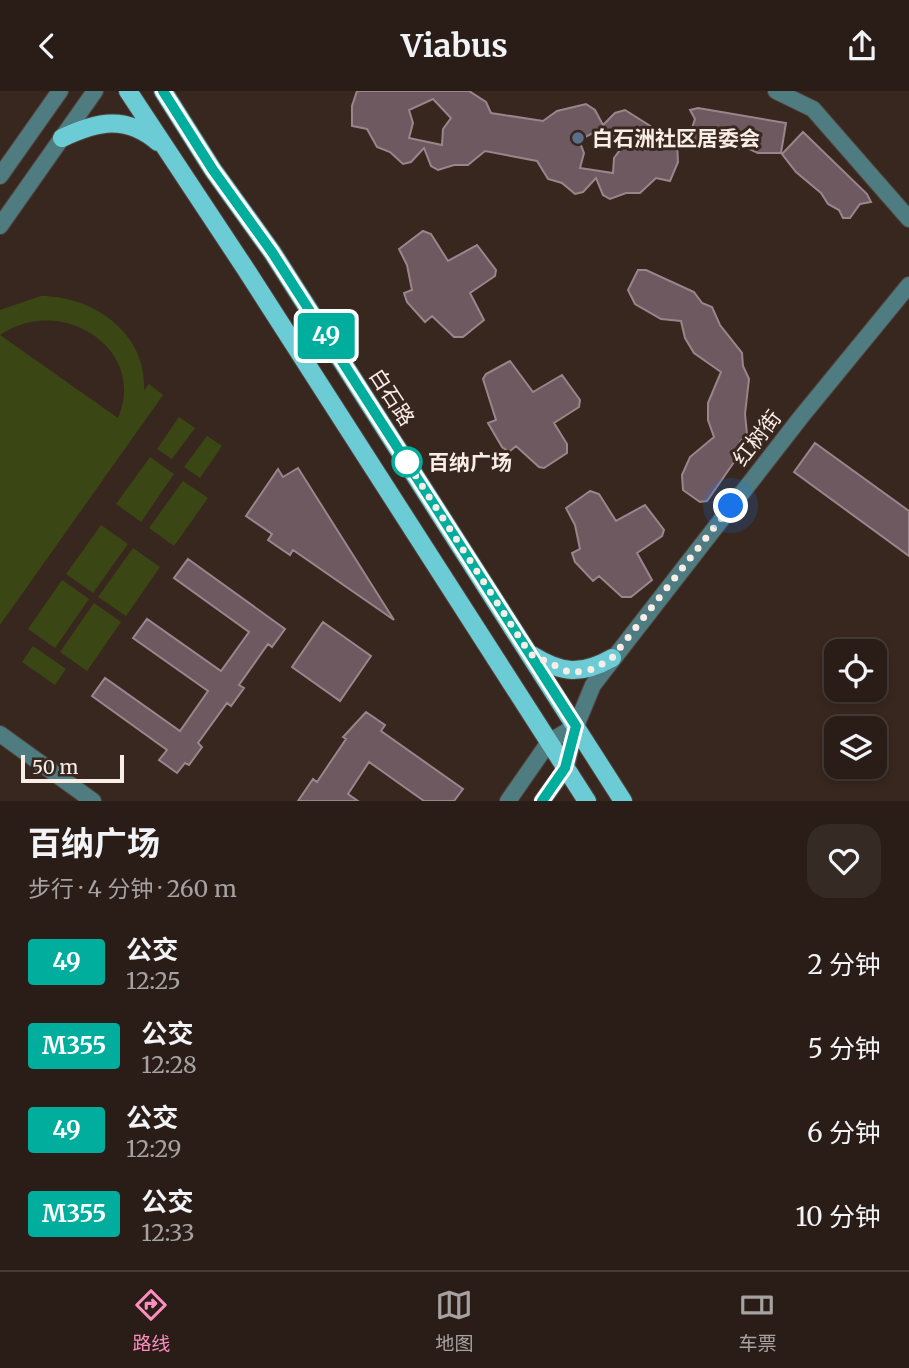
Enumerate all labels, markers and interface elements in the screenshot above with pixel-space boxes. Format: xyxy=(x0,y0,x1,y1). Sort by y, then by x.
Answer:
text: Viabus xyxy=(401,26,508,66)
icon: back xyxy=(28,27,66,65)
icon: share xyxy=(843,27,881,65)
place label: 白石洲社区居委会 xyxy=(592,125,760,152)
marker: 白石洲社区居委会 xyxy=(570,130,586,146)
line badge: 49 xyxy=(294,313,358,359)
text: 49 xyxy=(312,320,340,351)
street label: 白石路 xyxy=(364,363,420,431)
street label: 红树街 xyxy=(727,405,787,471)
marker: 百纳广场 xyxy=(392,447,422,477)
place label: 百纳广场 xyxy=(428,449,512,476)
your location xyxy=(713,488,748,523)
map controls xyxy=(824,639,887,779)
button: locate xyxy=(824,639,887,702)
button: layers xyxy=(824,716,887,779)
scale bar xyxy=(21,752,124,784)
text: 50 m xyxy=(32,755,78,779)
text: 百纳广场 xyxy=(28,823,160,864)
button: heart xyxy=(807,824,881,898)
text: 步行 · 4 分钟 · 260 m xyxy=(28,874,237,903)
text: 公交 xyxy=(126,933,178,966)
text: 49 xyxy=(52,946,81,977)
text: 2 分钟 xyxy=(807,948,881,981)
text: 12:25 xyxy=(126,966,181,995)
text: 公交 xyxy=(141,1017,193,1050)
text: M355 xyxy=(42,1030,106,1061)
text: 5 分钟 xyxy=(808,1032,881,1065)
text: 12:28 xyxy=(141,1050,197,1079)
text: 公交 xyxy=(126,1101,178,1134)
text: 49 xyxy=(52,1114,81,1145)
text: 6 分钟 xyxy=(807,1116,881,1149)
text: 12:29 xyxy=(126,1134,182,1163)
text: 公交 xyxy=(141,1185,193,1218)
text: M355 xyxy=(42,1198,106,1229)
text: 10 分钟 xyxy=(795,1200,881,1233)
text: 12:33 xyxy=(141,1218,195,1247)
tab: 路线 xyxy=(132,1286,171,1355)
tab: 地图 xyxy=(435,1286,474,1355)
tab: 车票 xyxy=(738,1286,777,1355)

